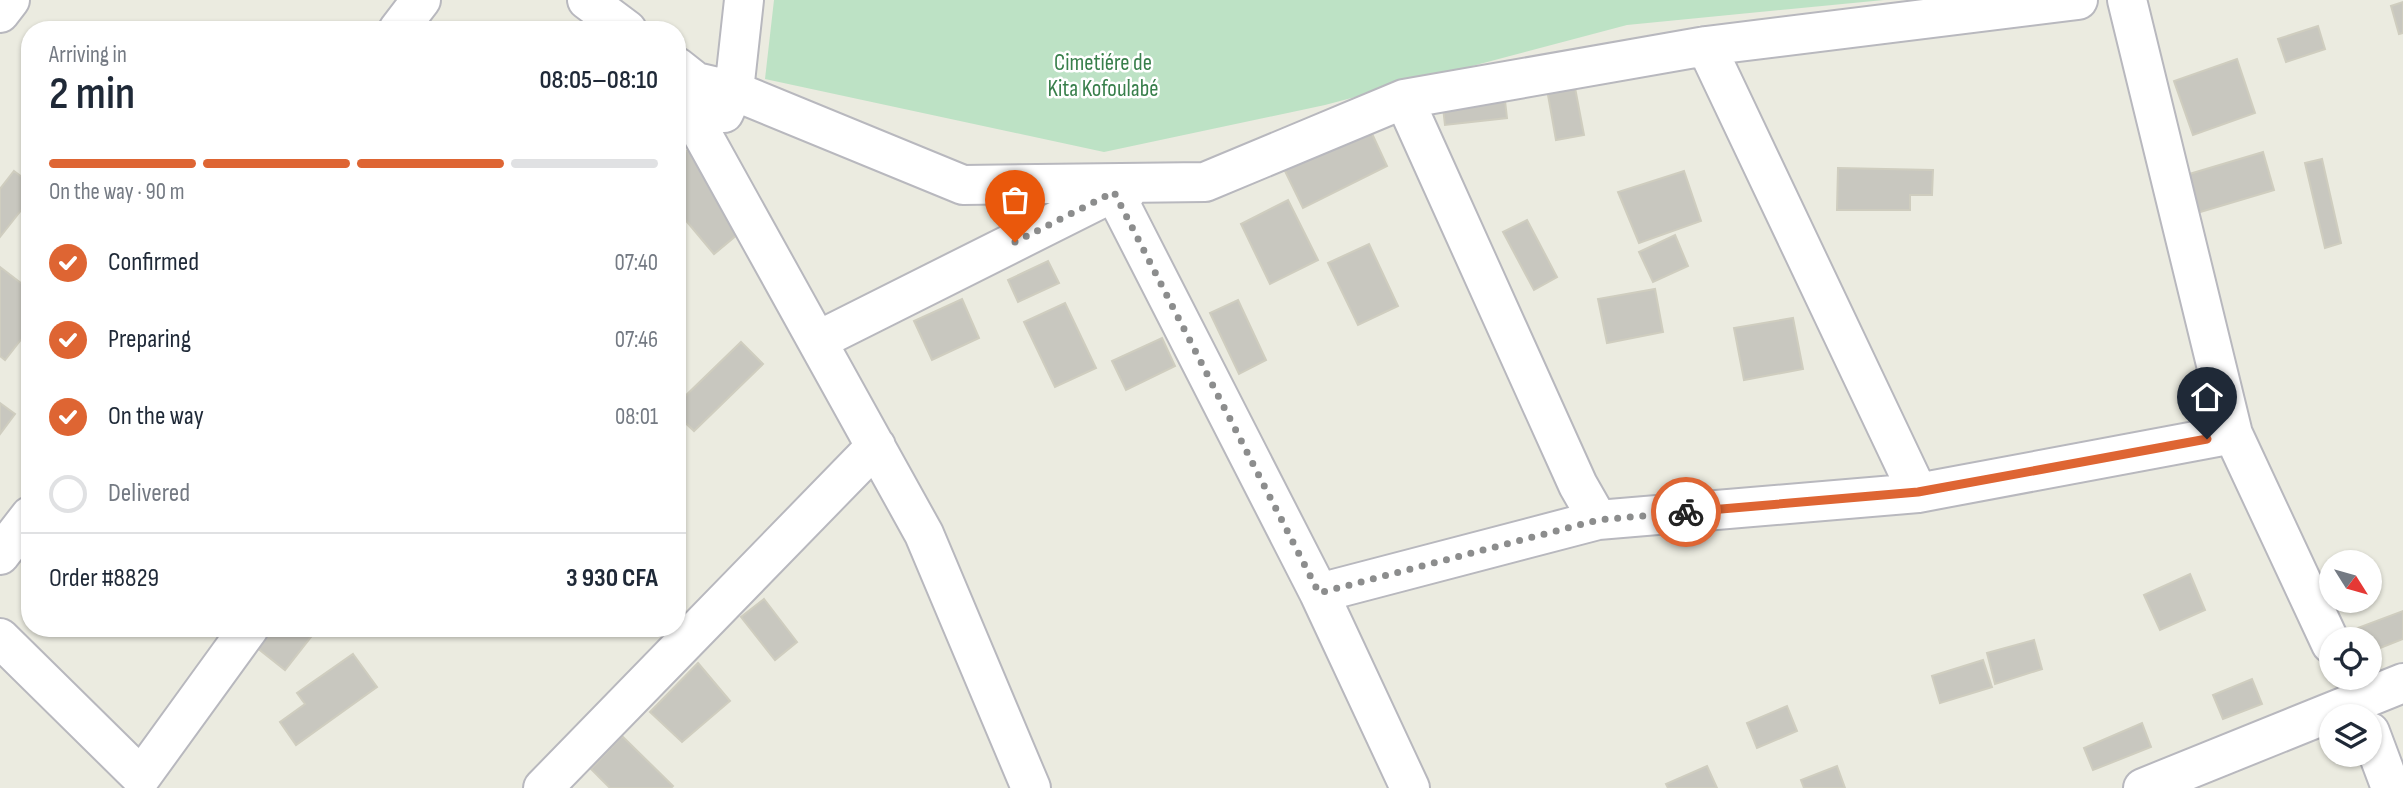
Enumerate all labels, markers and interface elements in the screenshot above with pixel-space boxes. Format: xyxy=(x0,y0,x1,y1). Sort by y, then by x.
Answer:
text: Arriving in xyxy=(49,41,127,69)
park label: Cimetiére de Kita Kofoulabé xyxy=(1048,49,1158,103)
text: 08:05–08:10 xyxy=(540,65,658,96)
text: 2 min xyxy=(49,67,135,122)
pin xyxy=(985,170,1045,242)
text: On the way · 90 m xyxy=(49,178,184,206)
icon: bag xyxy=(996,181,1034,219)
icon: check xyxy=(49,244,87,282)
text: Confirmed xyxy=(108,247,199,278)
text: 07:40 xyxy=(615,249,658,277)
icon: check xyxy=(49,321,87,359)
text: Preparing xyxy=(108,324,191,355)
text: 07:46 xyxy=(615,326,658,354)
pin xyxy=(2177,367,2237,439)
icon: home xyxy=(2188,378,2226,416)
icon: check xyxy=(49,398,87,436)
text: On the way xyxy=(108,401,204,432)
text: 08:01 xyxy=(615,403,658,431)
courier xyxy=(1651,477,1721,547)
text: Delivered xyxy=(108,478,190,509)
icon: bike xyxy=(1667,493,1705,531)
north arrow xyxy=(2319,550,2382,612)
map controls xyxy=(2319,550,2382,767)
text: Order #8829 xyxy=(49,563,159,594)
text: 3 930 CFA xyxy=(566,563,658,594)
button: locate xyxy=(2319,627,2382,690)
button: layers xyxy=(2319,704,2382,767)

